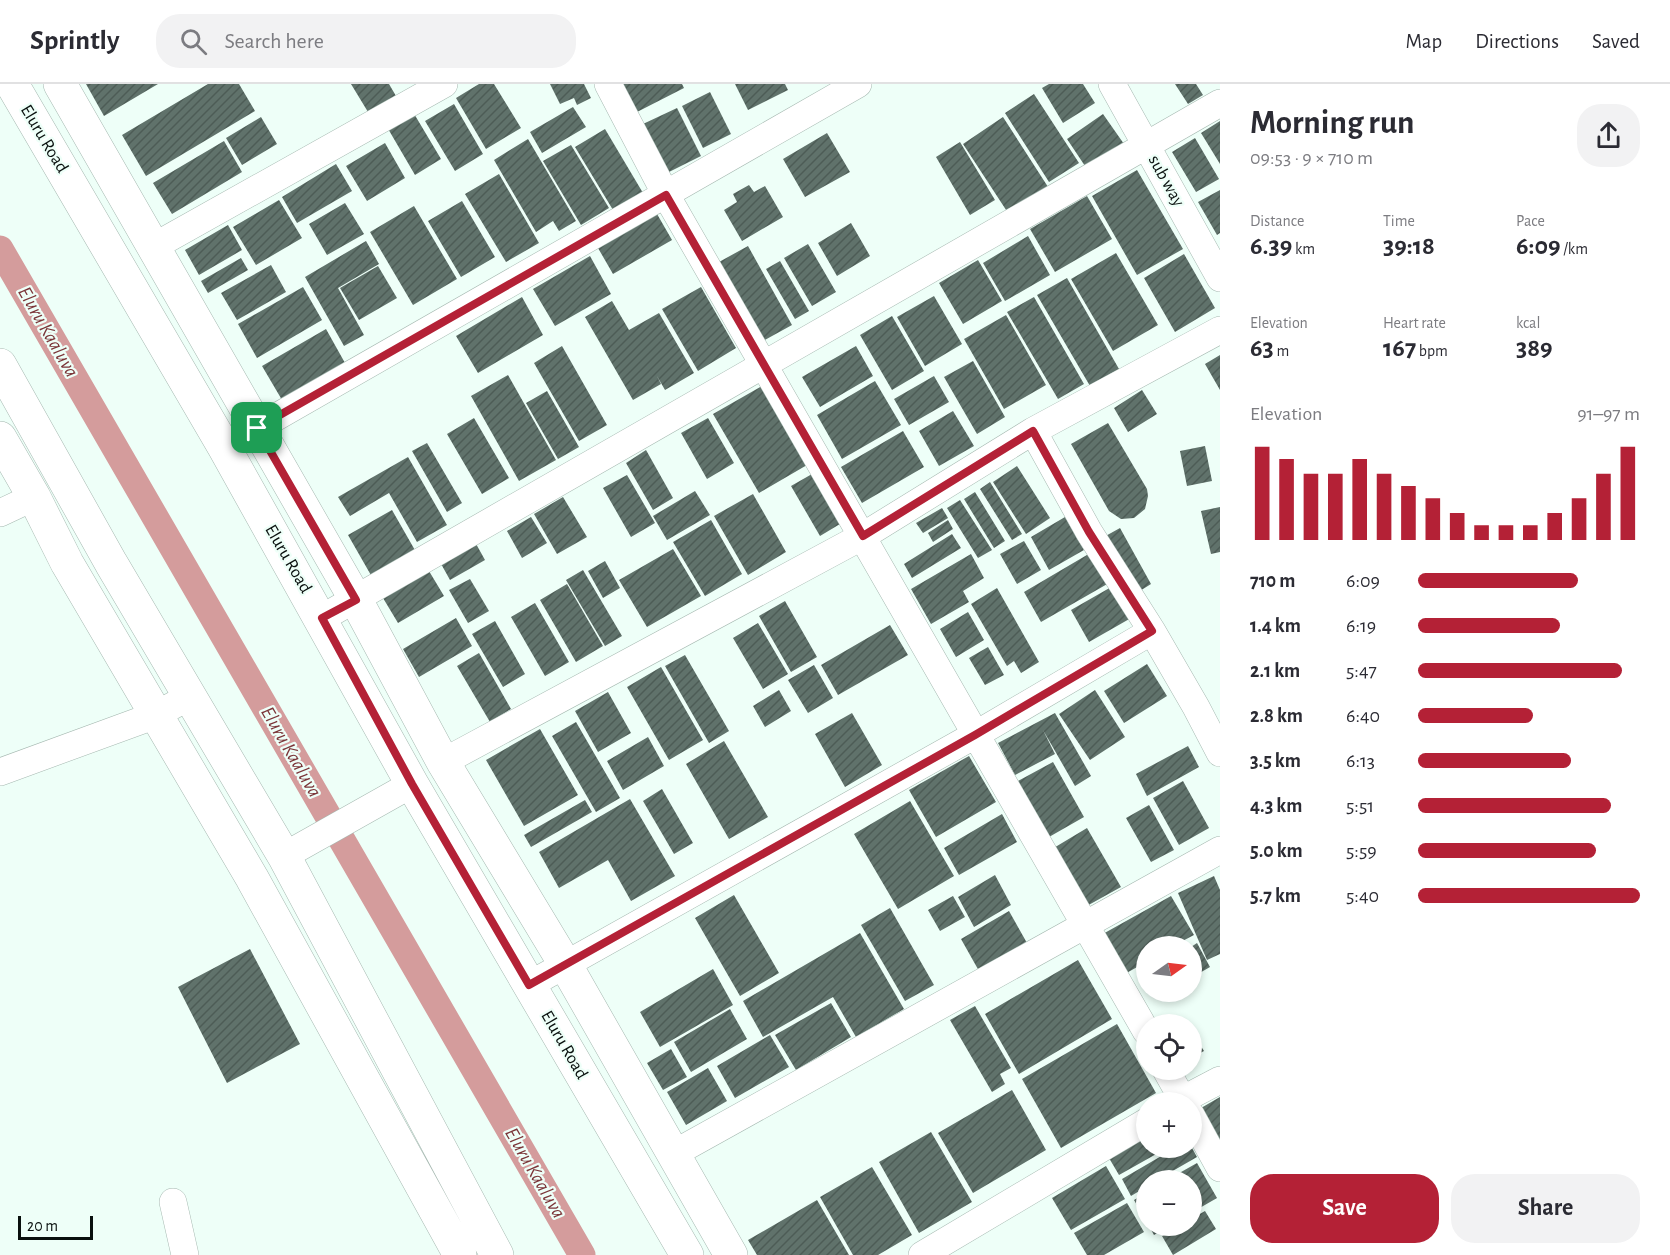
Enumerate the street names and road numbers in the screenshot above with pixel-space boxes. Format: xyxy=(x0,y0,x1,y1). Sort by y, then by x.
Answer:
street label: Eluru Road xyxy=(17,102,71,176)
street label: sub way xyxy=(1145,152,1188,210)
street label: Eluru Road xyxy=(261,522,315,596)
street label: Eluru Road xyxy=(537,1008,591,1082)

